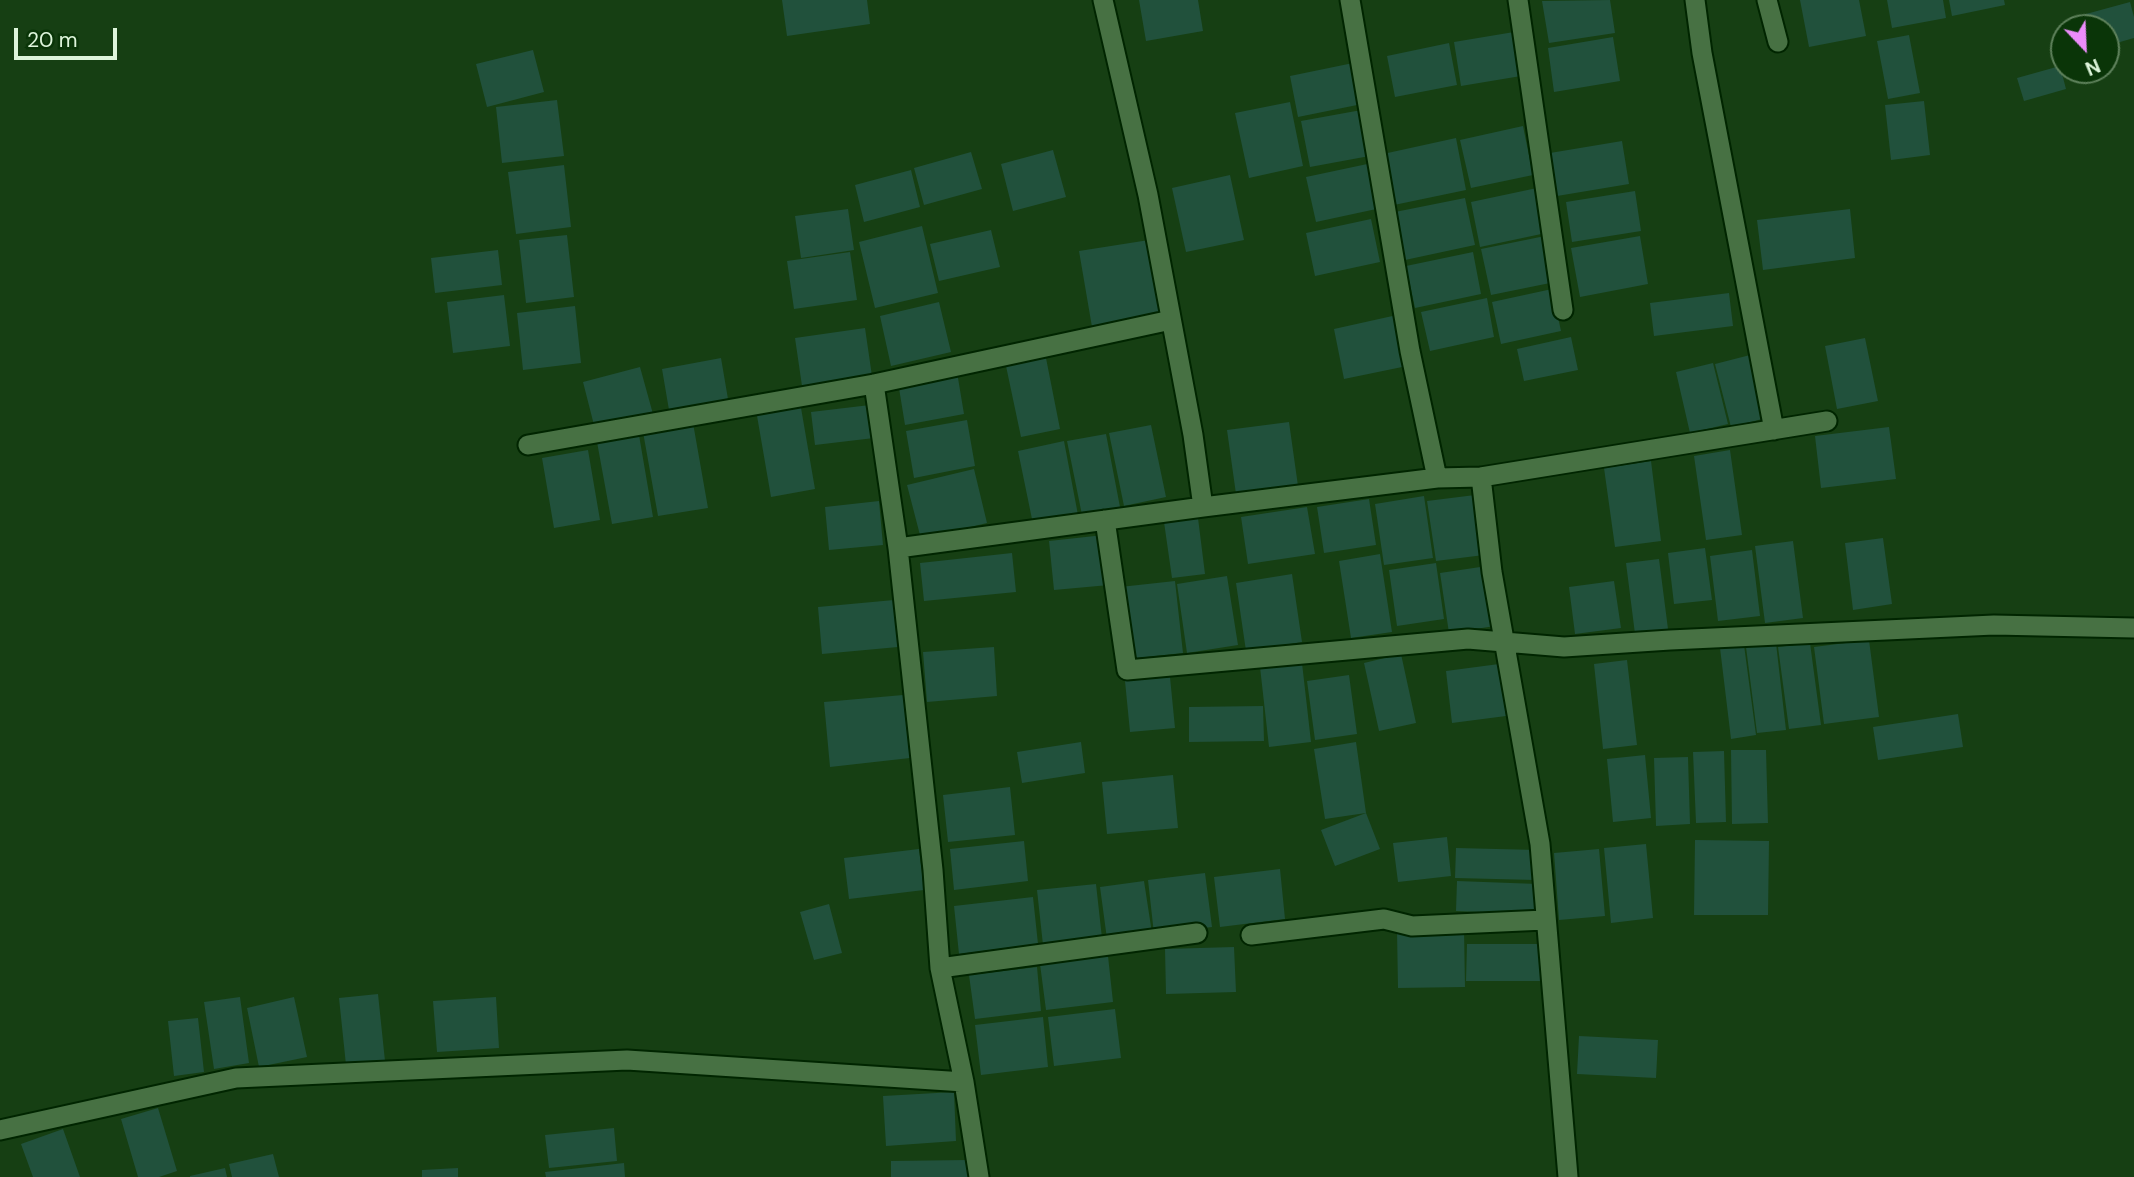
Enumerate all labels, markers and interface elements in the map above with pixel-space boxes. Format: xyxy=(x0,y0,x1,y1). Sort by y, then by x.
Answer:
scale bar xyxy=(18,14,121,58)
north arrow xyxy=(2050,14,2120,84)
text: 20 m xyxy=(27,26,78,54)
text: N xyxy=(2081,53,2104,81)

